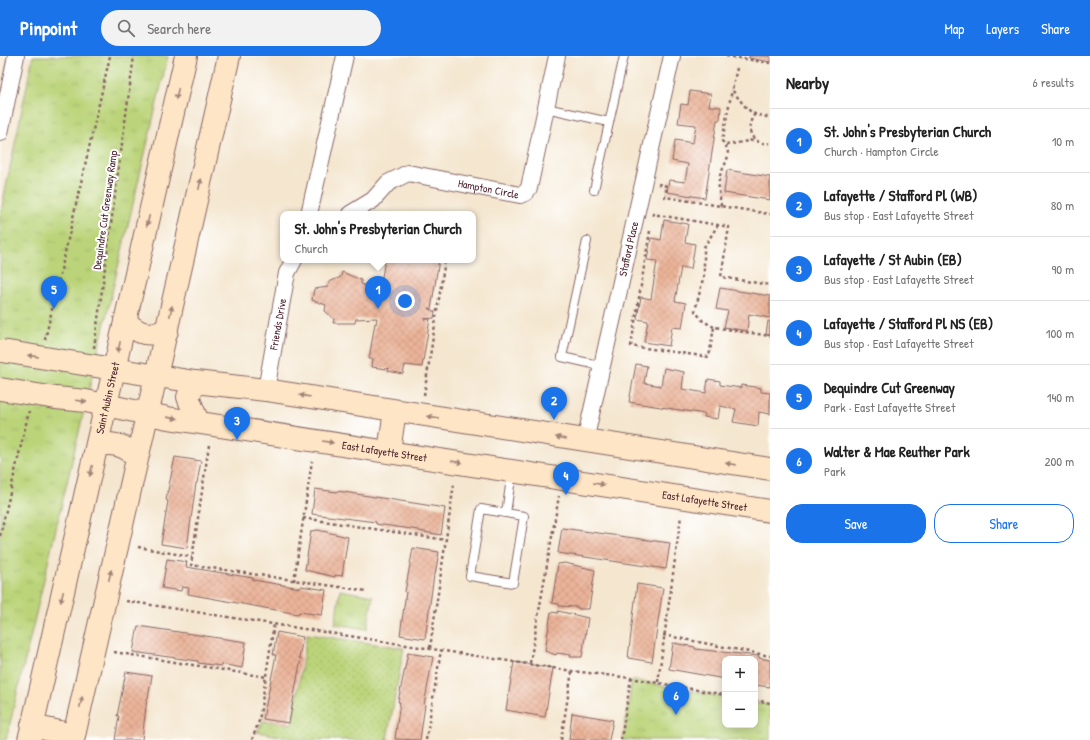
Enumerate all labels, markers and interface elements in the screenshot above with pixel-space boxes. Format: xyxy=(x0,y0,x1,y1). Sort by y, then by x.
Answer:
search box xyxy=(101,10,381,46)
text: Pinpoint xyxy=(20,15,77,41)
icon: search xyxy=(115,17,137,39)
text: Search here xyxy=(147,18,211,39)
text: Map xyxy=(944,19,964,38)
text: Layers xyxy=(986,19,1019,38)
text: Share xyxy=(1041,19,1070,38)
text: Nearby xyxy=(786,71,829,94)
text: 6 results xyxy=(1033,73,1074,91)
one-way arrow xyxy=(174,88,180,100)
text: St. John's Presbyterian Church xyxy=(824,121,991,142)
text: 1 xyxy=(797,132,801,150)
text: 10 m xyxy=(1052,132,1074,150)
text: Church · Hampton Circle xyxy=(824,142,939,160)
street label: Dequindre Cut Greenway Ramp xyxy=(90,149,120,270)
street label: Hampton Circle xyxy=(457,176,521,202)
one-way arrow xyxy=(197,178,203,190)
text: Lafayette / Stafford Pl (WB) xyxy=(824,185,977,206)
text: 2 xyxy=(796,196,802,214)
text: 80 m xyxy=(1051,196,1074,214)
text: Bus stop · East Lafayette Street xyxy=(824,206,974,224)
popup xyxy=(280,211,476,263)
one-way arrow xyxy=(145,215,151,227)
text: St. John's Presbyterian Church xyxy=(294,218,462,239)
street label: Stafford Place xyxy=(615,220,642,278)
text: Church xyxy=(294,239,328,257)
text: Lafayette / St Aubin (EB) xyxy=(824,249,962,270)
text: 3 xyxy=(796,260,802,278)
text: 90 m xyxy=(1052,260,1074,278)
text: Bus stop · East Lafayette Street xyxy=(824,270,974,288)
pin: 5 xyxy=(41,276,67,309)
pin: 1 xyxy=(365,276,391,309)
your location xyxy=(395,291,415,311)
street label: Friends Drive xyxy=(266,297,289,352)
one-way arrow xyxy=(169,304,175,317)
text: Lafayette / Stafford Pl NS (EB) xyxy=(824,313,993,334)
text: 4 xyxy=(797,324,801,342)
text: 100 m xyxy=(1046,324,1074,342)
text: Bus stop · East Lafayette Street xyxy=(824,334,974,352)
one-way arrow xyxy=(116,341,122,354)
one-way arrow xyxy=(27,352,39,358)
street label: Saint Aubin Street xyxy=(93,360,123,435)
text: Dequindre Cut Greenway xyxy=(824,377,955,398)
pin: 2 xyxy=(541,387,567,420)
text: 5 xyxy=(796,388,802,406)
text: 140 m xyxy=(1047,388,1074,406)
one-way arrow xyxy=(299,393,311,399)
one-way arrow xyxy=(75,398,87,404)
text: Park · East Lafayette Street xyxy=(824,398,955,416)
pin: 3 xyxy=(224,407,250,440)
one-way arrow xyxy=(427,414,439,420)
one-way arrow xyxy=(166,415,178,421)
one-way arrow xyxy=(555,434,568,440)
street label: East Lafayette Street xyxy=(341,438,428,465)
one-way arrow xyxy=(322,439,334,445)
text: Walter & Mae Reuther Park xyxy=(824,441,970,462)
text: 6 xyxy=(796,452,802,470)
text: 200 m xyxy=(1044,452,1074,470)
one-way arrow xyxy=(451,459,463,465)
one-way arrow xyxy=(725,460,738,466)
pin: 4 xyxy=(553,462,579,495)
text: Park xyxy=(824,462,846,480)
one-way arrow xyxy=(87,465,93,477)
one-way arrow xyxy=(593,481,605,487)
street label: East Lafayette Street xyxy=(661,487,748,514)
button: Save xyxy=(786,504,926,543)
button: Share xyxy=(934,504,1074,543)
one-way arrow xyxy=(108,569,114,581)
one-way arrow xyxy=(58,591,64,604)
map controls xyxy=(722,656,758,728)
button: + xyxy=(722,656,758,692)
pin: 6 xyxy=(663,682,689,715)
button: − xyxy=(722,692,758,728)
one-way arrow xyxy=(79,696,85,708)

